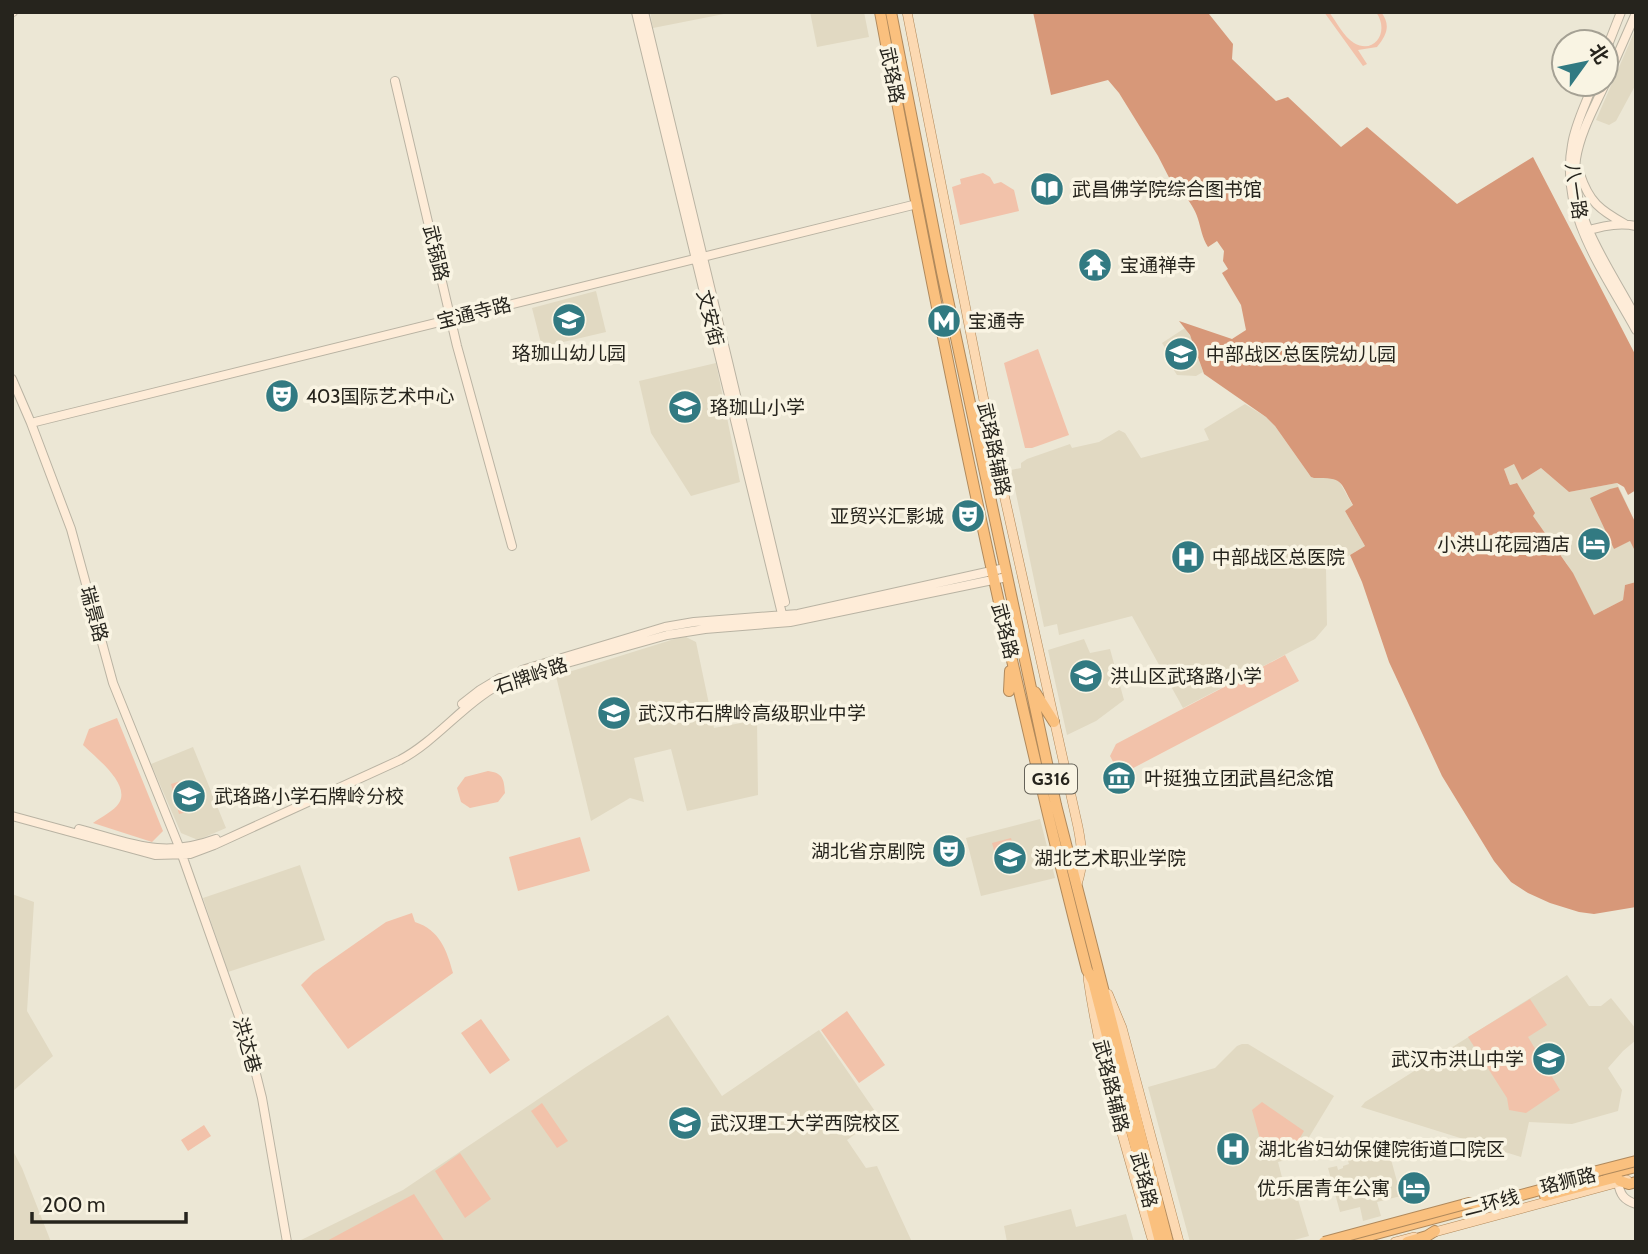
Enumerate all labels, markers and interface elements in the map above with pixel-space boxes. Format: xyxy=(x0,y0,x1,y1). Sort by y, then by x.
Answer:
north arrow xyxy=(1550,28,1620,98)
text: 北 xyxy=(1584,40,1614,68)
street label: 武珞路 xyxy=(875,45,909,105)
street label: 八一路 xyxy=(1561,161,1591,221)
library icon: 武昌佛学院综合图书馆 xyxy=(1028,170,1066,208)
place label: 武昌佛学院综合图书馆 xyxy=(1072,178,1262,201)
street label: 武锅路 xyxy=(418,223,454,283)
temple icon: 宝通禅寺 xyxy=(1076,246,1114,284)
place label: 宝通禅寺 xyxy=(1120,254,1196,277)
street label: 文安街 xyxy=(692,288,728,348)
street label: 宝通寺路 xyxy=(434,293,514,333)
school or university icon: 珞珈山幼儿园 xyxy=(550,301,588,339)
metro station icon: 宝通寺 xyxy=(925,302,963,340)
place label: 宝通寺 xyxy=(968,310,1025,333)
school or university icon: 中部战区总医院幼儿园 xyxy=(1162,335,1200,373)
place label: 珞珈山幼儿园 xyxy=(512,342,626,365)
place label: 中部战区总医院幼儿园 xyxy=(1206,343,1396,366)
theatre icon: 403国际艺术中心 xyxy=(263,377,301,415)
place label: 403国际艺术中心 xyxy=(306,385,455,408)
school or university icon: 珞珈山小学 xyxy=(666,388,704,426)
place label: 珞珈山小学 xyxy=(710,396,805,419)
street label: 武珞路辅路 xyxy=(973,400,1015,498)
theatre icon: 亚贸兴汇影城 xyxy=(949,497,987,535)
place label: 亚贸兴汇影城 xyxy=(830,505,944,528)
hotel icon: 小洪山花园酒店 xyxy=(1575,525,1613,563)
place label: 小洪山花园酒店 xyxy=(1437,533,1570,556)
hospital icon: 中部战区总医院 xyxy=(1169,538,1207,576)
place label: 中部战区总医院 xyxy=(1212,546,1345,569)
street label: 瑞景路 xyxy=(76,583,112,645)
street label: 武珞路 xyxy=(987,601,1023,661)
street label: 石牌岭路 xyxy=(491,653,571,699)
school or university icon: 洪山区武珞路小学 xyxy=(1067,657,1105,695)
place label: 洪山区武珞路小学 xyxy=(1110,665,1262,688)
school or university icon: 武汉市石牌岭高级职业中学 xyxy=(595,694,633,732)
place label: 武汉市石牌岭高级职业中学 xyxy=(638,702,866,725)
museum icon: 叶挺独立团武昌纪念馆 xyxy=(1100,759,1138,797)
road number: G316 xyxy=(1025,764,1077,794)
place label: 叶挺独立团武昌纪念馆 xyxy=(1144,767,1334,790)
school or university icon: 武珞路小学石牌岭分校 xyxy=(170,777,208,815)
place label: 武珞路小学石牌岭分校 xyxy=(214,785,404,808)
theatre icon: 湖北省京剧院 xyxy=(930,832,968,870)
school or university icon: 湖北艺术职业学院 xyxy=(991,839,1029,877)
place label: 湖北省京剧院 xyxy=(811,840,925,863)
place label: 湖北艺术职业学院 xyxy=(1034,847,1186,870)
street label: 洪达巷 xyxy=(228,1014,266,1076)
street label: 武珞路辅路 xyxy=(1088,1037,1134,1135)
school or university icon: 武汉市洪山中学 xyxy=(1530,1040,1568,1078)
place label: 武汉市洪山中学 xyxy=(1391,1048,1524,1071)
school or university icon: 武汉理工大学西院校区 xyxy=(666,1104,704,1142)
place label: 武汉理工大学西院校区 xyxy=(710,1112,900,1135)
hospital icon: 湖北省妇幼保健院街道口院区 xyxy=(1214,1130,1252,1168)
place label: 湖北省妇幼保健院街道口院区 xyxy=(1258,1138,1505,1161)
street label: 武珞路 xyxy=(1126,1150,1162,1210)
street label: 珞狮路 xyxy=(1538,1163,1598,1199)
hotel icon: 优乐居青年公寓 xyxy=(1395,1169,1433,1207)
place label: 优乐居青年公寓 xyxy=(1257,1177,1390,1200)
scale bar xyxy=(32,1180,186,1224)
street label: 二环线 xyxy=(1461,1185,1521,1221)
text: 200 m xyxy=(42,1192,105,1217)

